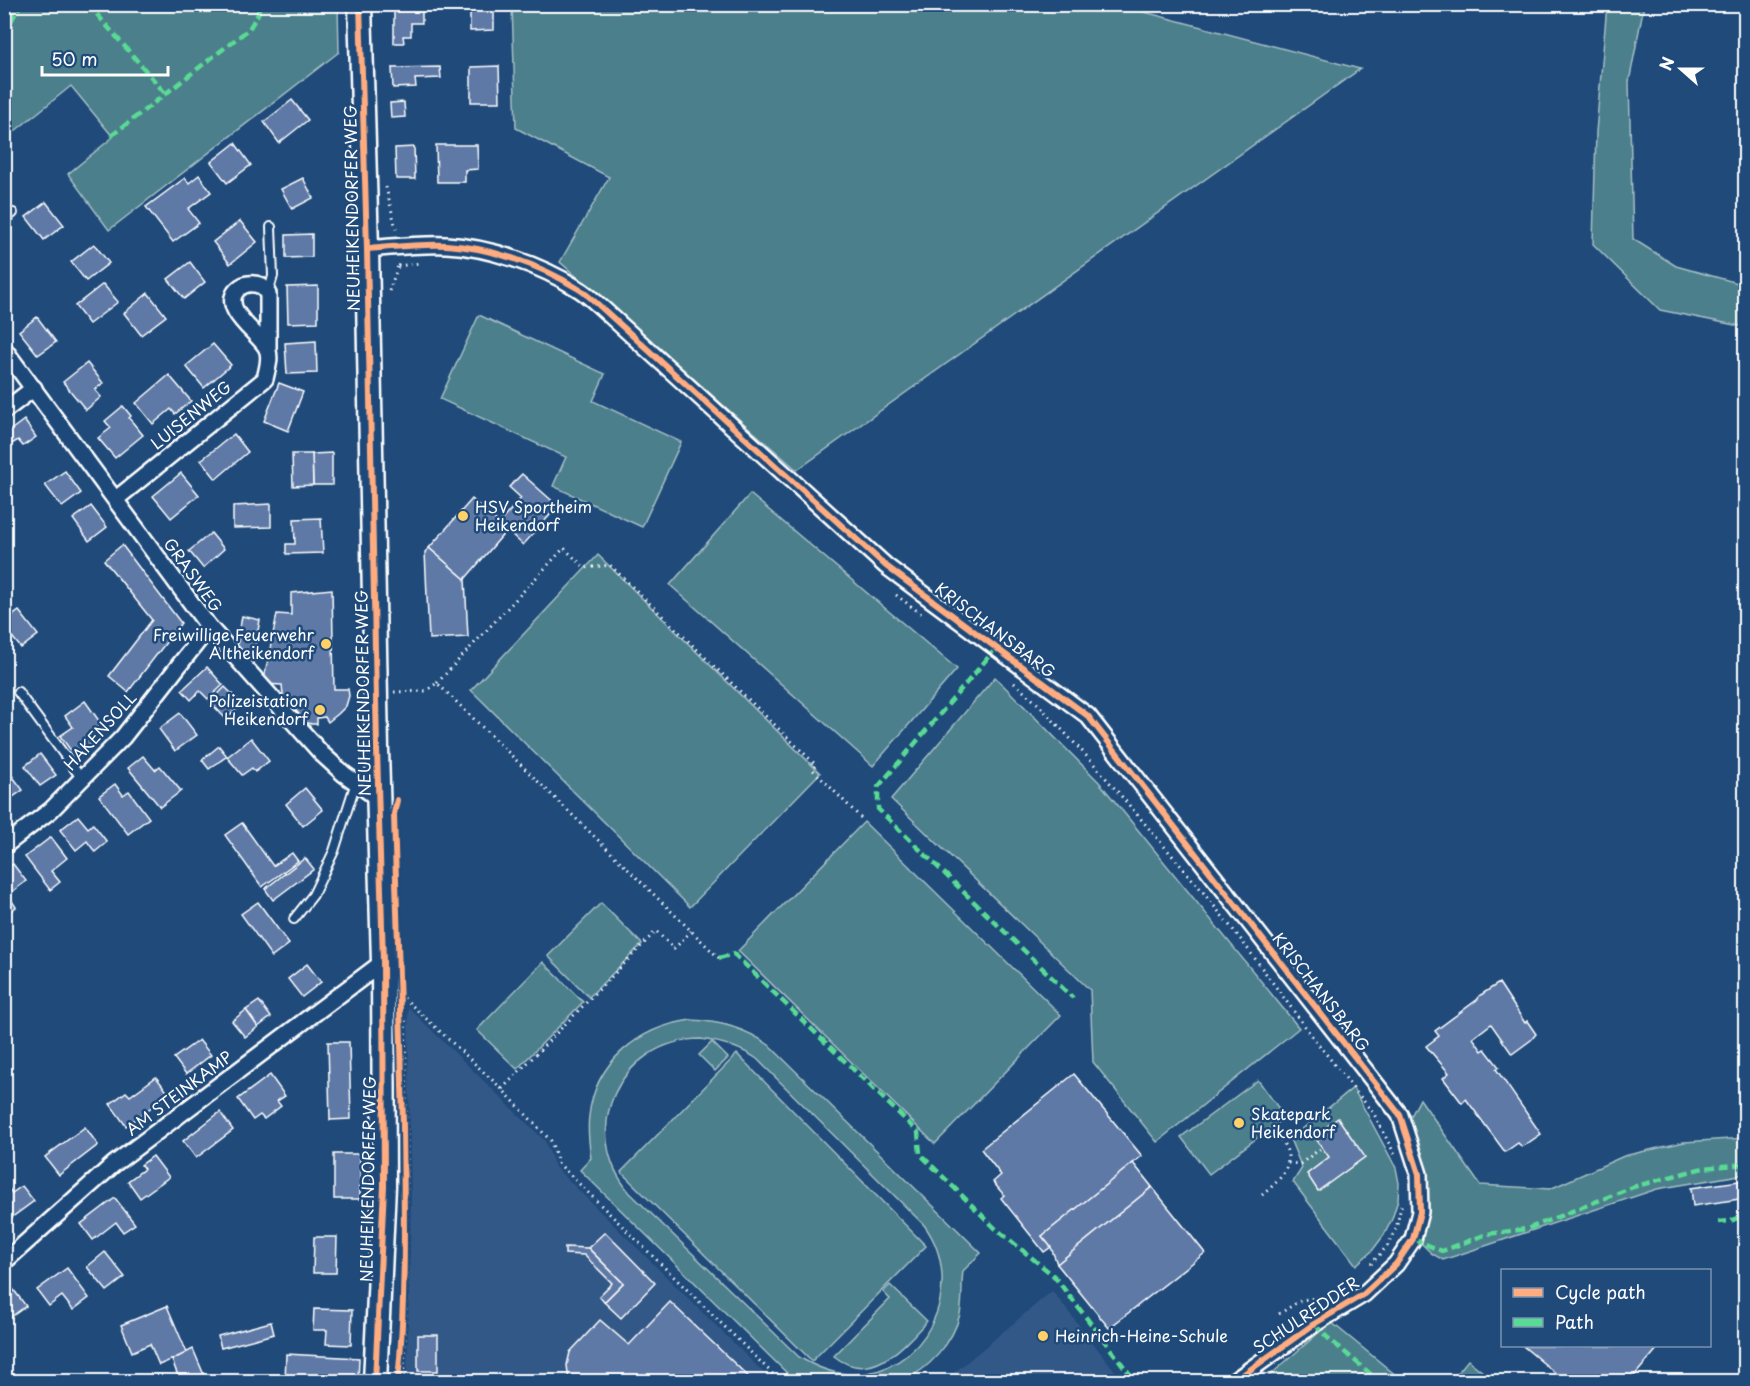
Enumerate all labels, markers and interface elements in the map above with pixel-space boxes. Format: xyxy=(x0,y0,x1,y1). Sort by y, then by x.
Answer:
scale bar xyxy=(42,39,168,77)
north arrow xyxy=(1651,39,1711,99)
text: 50 m xyxy=(51,45,98,72)
text: N xyxy=(1653,53,1680,73)
street label: NEUHEIKENDORFER WEG xyxy=(337,105,365,311)
street label: LUISENWEG xyxy=(145,374,236,454)
place label: HSV Sportheim Heikendorf xyxy=(475,494,592,536)
marker: HSV Sportheim Heikendorf xyxy=(456,509,470,523)
street label: GRASWEG xyxy=(159,532,229,616)
street label: KRISCHANSBARG xyxy=(930,576,1061,682)
street label: NEUHEIKENDORFER WEG xyxy=(348,590,376,796)
place label: Freiwillige Feuerwehr Altheikendorf xyxy=(153,622,316,664)
marker: Freiwillige Feuerwehr Altheikendorf xyxy=(319,637,333,651)
street label: HAKENSOLL xyxy=(57,686,141,775)
place label: Polizeistation Heikendorf xyxy=(208,688,310,730)
marker: Polizeistation Heikendorf xyxy=(313,703,327,717)
street label: KRISCHANSBARG xyxy=(1268,927,1376,1056)
street label: AM STEINKAMP xyxy=(120,1044,237,1140)
street label: NEUHEIKENDORFER WEG xyxy=(353,1076,381,1282)
place label: Skatepark Heikendorf xyxy=(1251,1101,1337,1143)
marker: Skatepark Heikendorf xyxy=(1232,1116,1246,1130)
legend xyxy=(1501,1269,1711,1347)
street label: SCHULREDDER xyxy=(1247,1270,1363,1359)
text: Cycle path xyxy=(1555,1278,1646,1305)
text: Path xyxy=(1555,1308,1594,1335)
place label: Heinrich-Heine-Schule xyxy=(1055,1323,1228,1347)
marker: Heinrich-Heine-Schule xyxy=(1036,1329,1050,1343)

